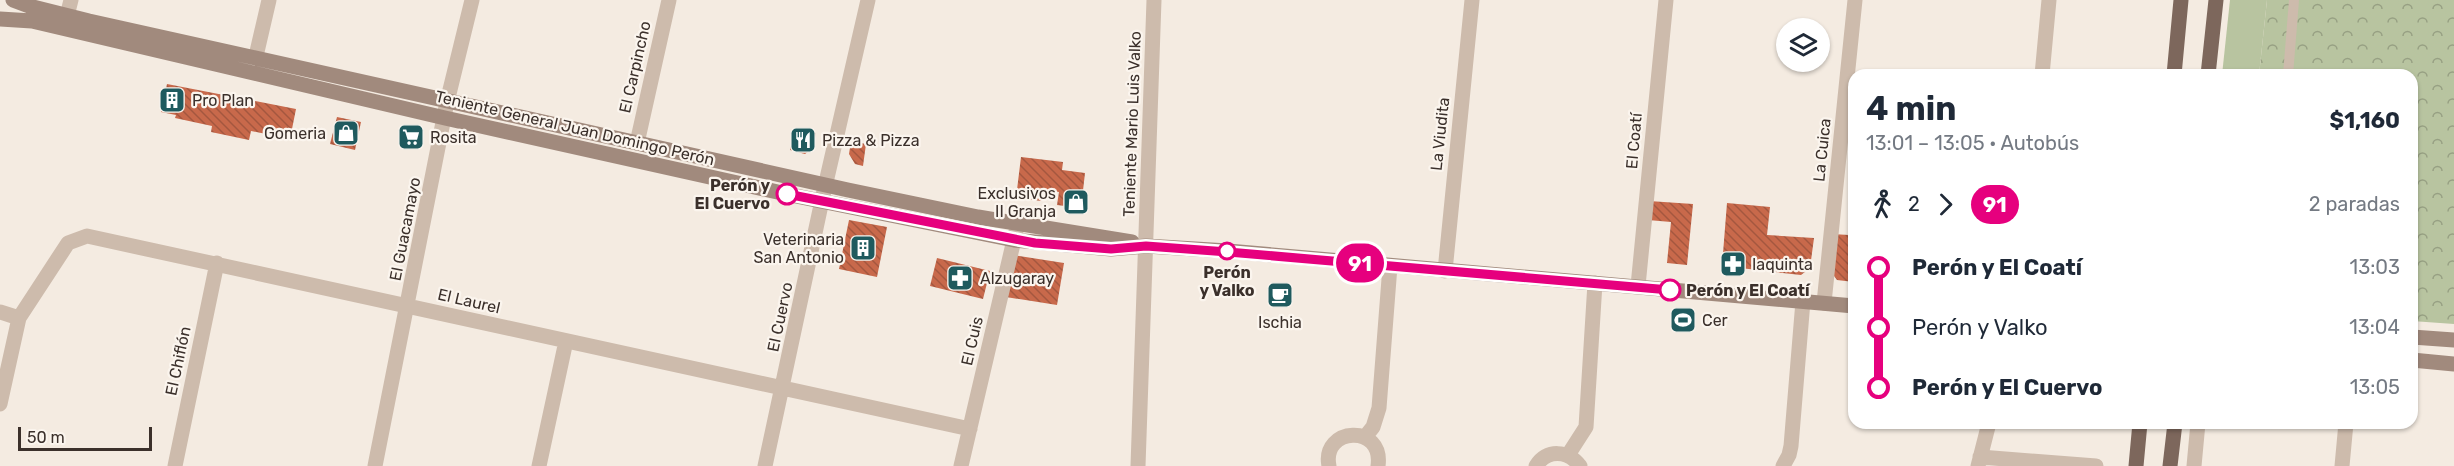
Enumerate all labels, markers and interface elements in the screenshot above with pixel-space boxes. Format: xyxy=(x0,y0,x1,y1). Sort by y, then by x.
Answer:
map controls xyxy=(1776,18,1830,72)
button: layers xyxy=(1776,18,1830,72)
street label: El Carpincho xyxy=(615,19,655,115)
street label: Teniente Mario Luis Valko xyxy=(1119,31,1145,217)
building icon: Pro Plan xyxy=(157,85,187,115)
street label: Teniente General Juan Domingo Perón xyxy=(434,87,716,169)
text: 4 min xyxy=(1866,89,1956,128)
place label: Pro Plan xyxy=(192,91,254,110)
street label: La Viudita xyxy=(1427,96,1453,172)
text: $1,160 xyxy=(2329,107,2400,134)
street label: El Coatí xyxy=(1622,111,1646,170)
street label: La Cuica xyxy=(1809,117,1835,183)
shop icon: Gomeria xyxy=(331,118,361,148)
supermarket icon: Rosita xyxy=(396,122,426,152)
place label: Gomeria xyxy=(264,124,326,143)
restaurant icon: Pizza & Pizza xyxy=(788,125,818,155)
place label: Rosita xyxy=(430,128,477,147)
place label: Pizza & Pizza xyxy=(822,131,919,150)
text: 13:01 – 13:05 · Autobús xyxy=(1866,131,2079,155)
street label: El Guacamayo xyxy=(386,176,424,282)
place label: Perón y El Cuervo xyxy=(695,176,770,213)
marker: Perón y El Cuervo xyxy=(776,183,798,205)
place label: Exclusivos II Granja xyxy=(978,184,1056,221)
shop icon: Exclusivos II Granja xyxy=(1061,187,1091,217)
icon: walk xyxy=(1866,188,1899,221)
icon: forward xyxy=(1929,188,1962,221)
text: 2 xyxy=(1908,192,1920,216)
text: 91 xyxy=(1983,192,2007,217)
text: 2 paradas xyxy=(2309,192,2400,216)
place label: Veterinaria San Antonio xyxy=(754,230,844,267)
building icon: Veterinaria San Antonio xyxy=(848,233,878,263)
marker: Perón y Valko xyxy=(1218,242,1236,260)
line badge: 91 xyxy=(1333,244,1387,282)
pharmacy icon: Iaquinta xyxy=(1718,249,1748,279)
text: 91 xyxy=(1348,251,1372,276)
text: Perón y El Coatí xyxy=(1912,254,2082,281)
place label: Iaquinta xyxy=(1752,255,1813,274)
text: 13:03 xyxy=(2350,255,2400,279)
pharmacy icon: Alzugaray xyxy=(945,263,975,293)
place label: Perón y Valko xyxy=(1199,263,1255,300)
place label: Alzugaray xyxy=(980,269,1054,288)
marker: Perón y El Coatí xyxy=(1659,279,1681,301)
street label: El Cuervo xyxy=(763,280,797,354)
cafe icon: Ischia xyxy=(1265,280,1295,310)
place label: Perón y El Coatí xyxy=(1686,281,1811,300)
street label: El Laurel xyxy=(436,285,502,317)
sports icon: Cer xyxy=(1668,305,1698,335)
place label: Cer xyxy=(1702,311,1728,330)
place label: Ischia xyxy=(1258,313,1302,332)
text: Perón y Valko xyxy=(1912,314,2048,341)
street label: El Cuis xyxy=(957,315,987,367)
text: 13:04 xyxy=(2349,315,2400,339)
street label: El Chiflón xyxy=(161,325,195,397)
text: Perón y El Cuervo xyxy=(1912,374,2102,401)
text: 13:05 xyxy=(2350,375,2400,399)
scale bar xyxy=(18,424,152,452)
text: 50 m xyxy=(27,428,65,447)

